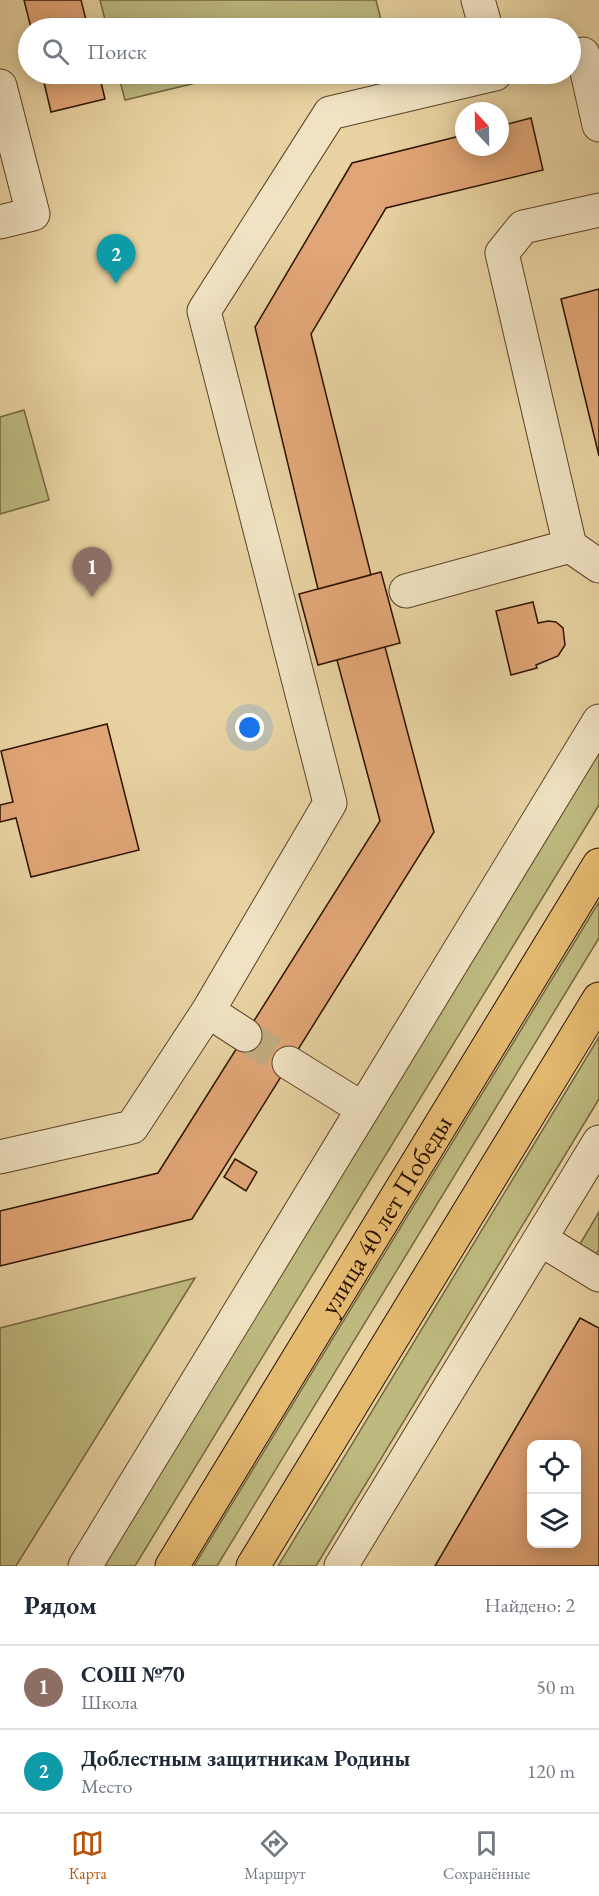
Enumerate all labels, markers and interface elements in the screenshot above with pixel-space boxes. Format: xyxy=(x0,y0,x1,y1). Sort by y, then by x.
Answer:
search box xyxy=(18,18,581,84)
icon: search xyxy=(39,35,72,68)
text: Поиск xyxy=(87,37,147,66)
north arrow xyxy=(455,102,509,156)
pin: 2 xyxy=(96,234,136,284)
pin: 1 xyxy=(72,548,112,597)
your location xyxy=(235,713,264,742)
street label: улица 40 лет Победы xyxy=(311,1108,460,1321)
map controls xyxy=(527,1440,581,1548)
button: locate xyxy=(527,1440,581,1494)
button: layers xyxy=(527,1494,581,1548)
text: Рядом xyxy=(24,1588,97,1622)
text: Найдено: 2 xyxy=(484,1592,575,1618)
text: СОШ №70 xyxy=(81,1660,185,1689)
text: 1 xyxy=(38,1674,49,1700)
text: 50 m xyxy=(536,1674,575,1700)
text: Школа xyxy=(81,1689,138,1715)
text: Доблестным защитникам Родины xyxy=(81,1744,410,1773)
text: 2 xyxy=(38,1758,49,1784)
text: 120 m xyxy=(527,1758,575,1784)
text: Место xyxy=(81,1773,132,1799)
tab: Карта xyxy=(69,1827,107,1884)
tab: Маршрут xyxy=(244,1827,306,1884)
tab: Сохранённые xyxy=(443,1827,530,1884)

